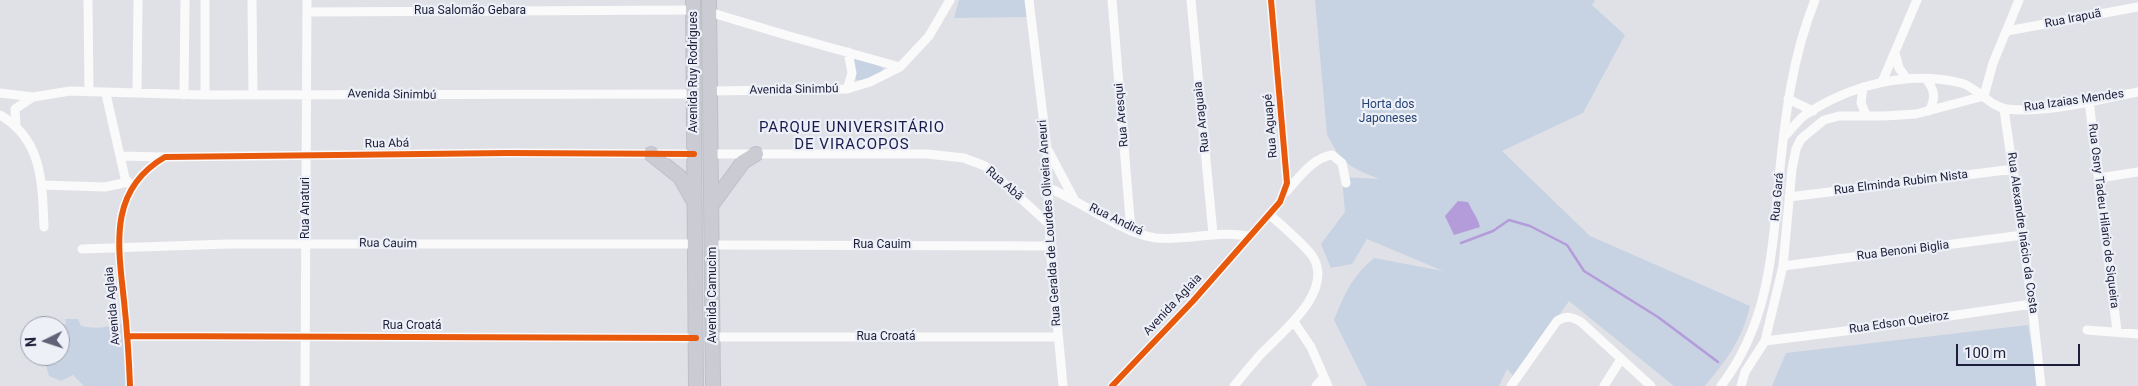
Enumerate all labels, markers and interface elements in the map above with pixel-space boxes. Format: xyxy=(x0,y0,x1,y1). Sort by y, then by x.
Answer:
street label: Rua Salomão Gebara xyxy=(414,4,526,18)
street label: Rua Irapuã xyxy=(2044,6,2102,32)
street label: Avenida Ruy Rodrigues xyxy=(687,11,701,133)
street label: Rua Araguaia xyxy=(1191,81,1213,153)
street label: Avenida Sinimbú xyxy=(749,82,839,98)
street label: Rua Aresqui xyxy=(1112,82,1132,148)
street label: Avenida Sinimbú xyxy=(347,87,437,103)
street label: Rua Izaias Mendes xyxy=(2023,87,2125,115)
street label: Rua Aguapé xyxy=(1261,93,1281,159)
park label: Horta dos Japoneses xyxy=(1359,98,1417,126)
district label: PARQUE UNIVERSITÁRIO DE VIRACOPOS xyxy=(756,119,948,154)
street label: Rua Geralda de Lourdes Oliveira Aneuri xyxy=(1036,119,1064,327)
street label: Rua Osny Tadeu Hilario de Siqueira xyxy=(2085,123,2121,309)
street label: Rua Abá xyxy=(365,136,409,152)
street label: Rua Alexandre Inácio da Costa xyxy=(2004,151,2040,315)
street label: Rua Abã xyxy=(982,164,1026,204)
street label: Rua Elminda Rubim Nista xyxy=(1833,168,1969,198)
street label: Rua Gará xyxy=(1769,172,1787,222)
street label: Rua Anaturi xyxy=(299,177,313,239)
street label: Rua Andirá xyxy=(1087,201,1145,239)
street label: Rua Cauim xyxy=(359,236,417,252)
street label: Rua Cauim xyxy=(853,238,911,252)
street label: Rua Benoni Biglia xyxy=(1856,238,1950,264)
street label: Avenida Camucim xyxy=(706,247,720,343)
street label: Avenida Aglaia xyxy=(102,266,124,346)
street label: Avenida Aglaia xyxy=(1141,271,1205,339)
street label: Rua Edson Queiroz xyxy=(1848,309,1950,337)
north arrow xyxy=(20,316,70,366)
street label: Rua Croatá xyxy=(382,319,442,333)
street label: Rua Croatá xyxy=(856,330,916,344)
scale bar xyxy=(1958,334,2082,366)
text: N xyxy=(23,336,39,347)
text: 100 m xyxy=(1964,344,2006,362)

